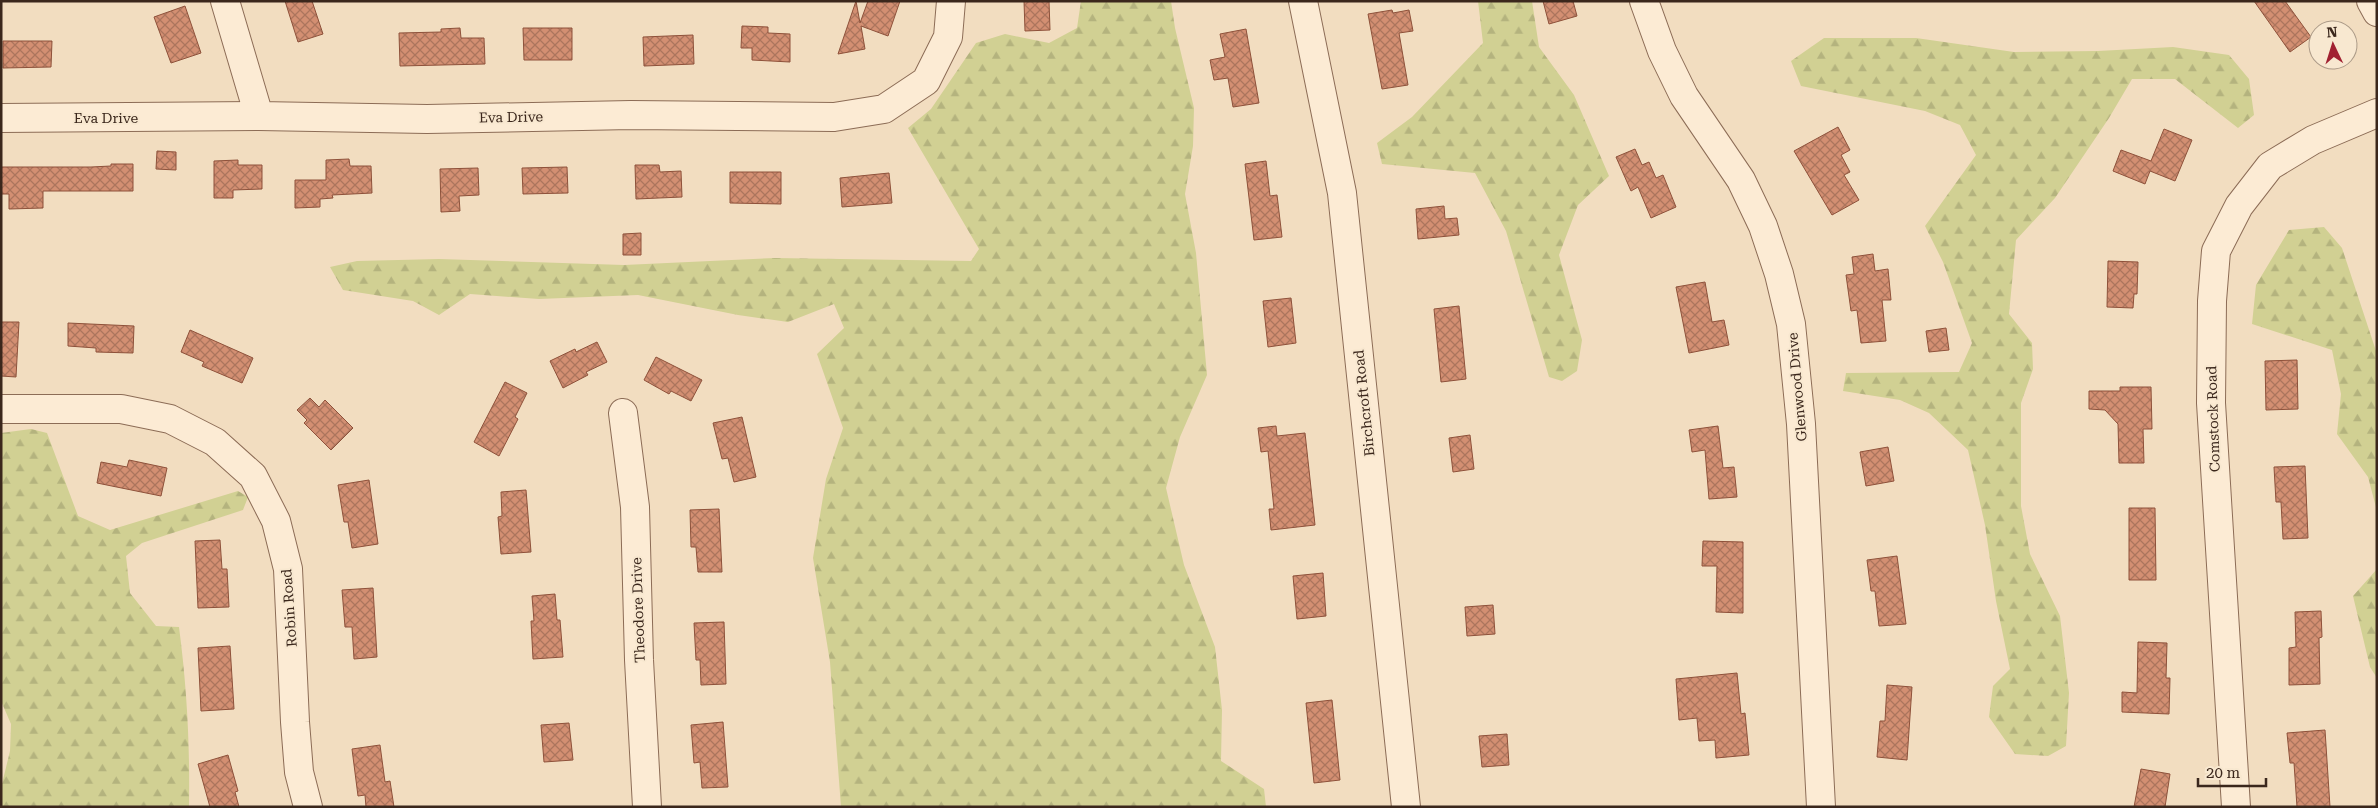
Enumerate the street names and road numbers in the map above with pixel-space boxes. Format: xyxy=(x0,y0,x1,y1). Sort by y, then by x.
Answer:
street label: Eva Drive xyxy=(479,108,544,126)
street label: Eva Drive xyxy=(74,110,138,126)
street label: Glenwood Drive xyxy=(1784,332,1810,442)
street label: Birchcroft Road xyxy=(1350,349,1378,457)
street label: Comstock Road xyxy=(2203,366,2223,472)
street label: Theodore Drive xyxy=(628,557,648,663)
street label: Robin Road xyxy=(278,568,300,648)

